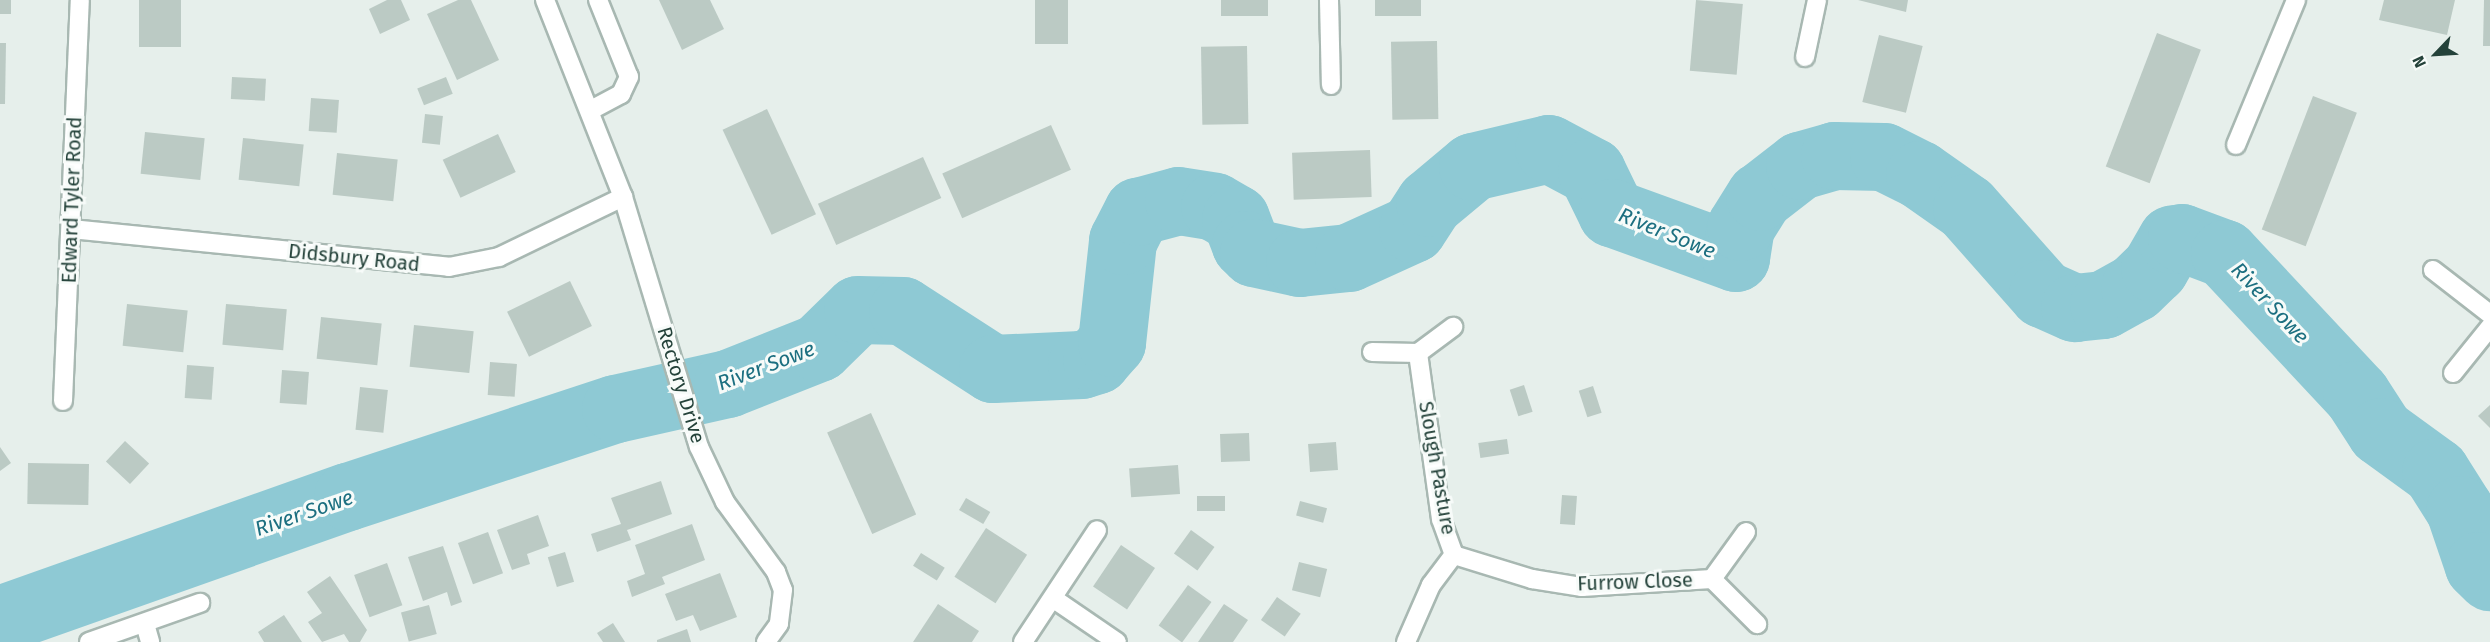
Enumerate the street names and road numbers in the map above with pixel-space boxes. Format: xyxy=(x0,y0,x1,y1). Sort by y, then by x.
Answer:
street label: Edward Tyler Road xyxy=(57,116,87,284)
street label: Didsbury Road xyxy=(287,239,421,277)
street label: Rectory Drive xyxy=(652,324,710,446)
street label: Slough Pasture xyxy=(1413,400,1461,536)
street label: Furrow Close xyxy=(1577,568,1693,596)

